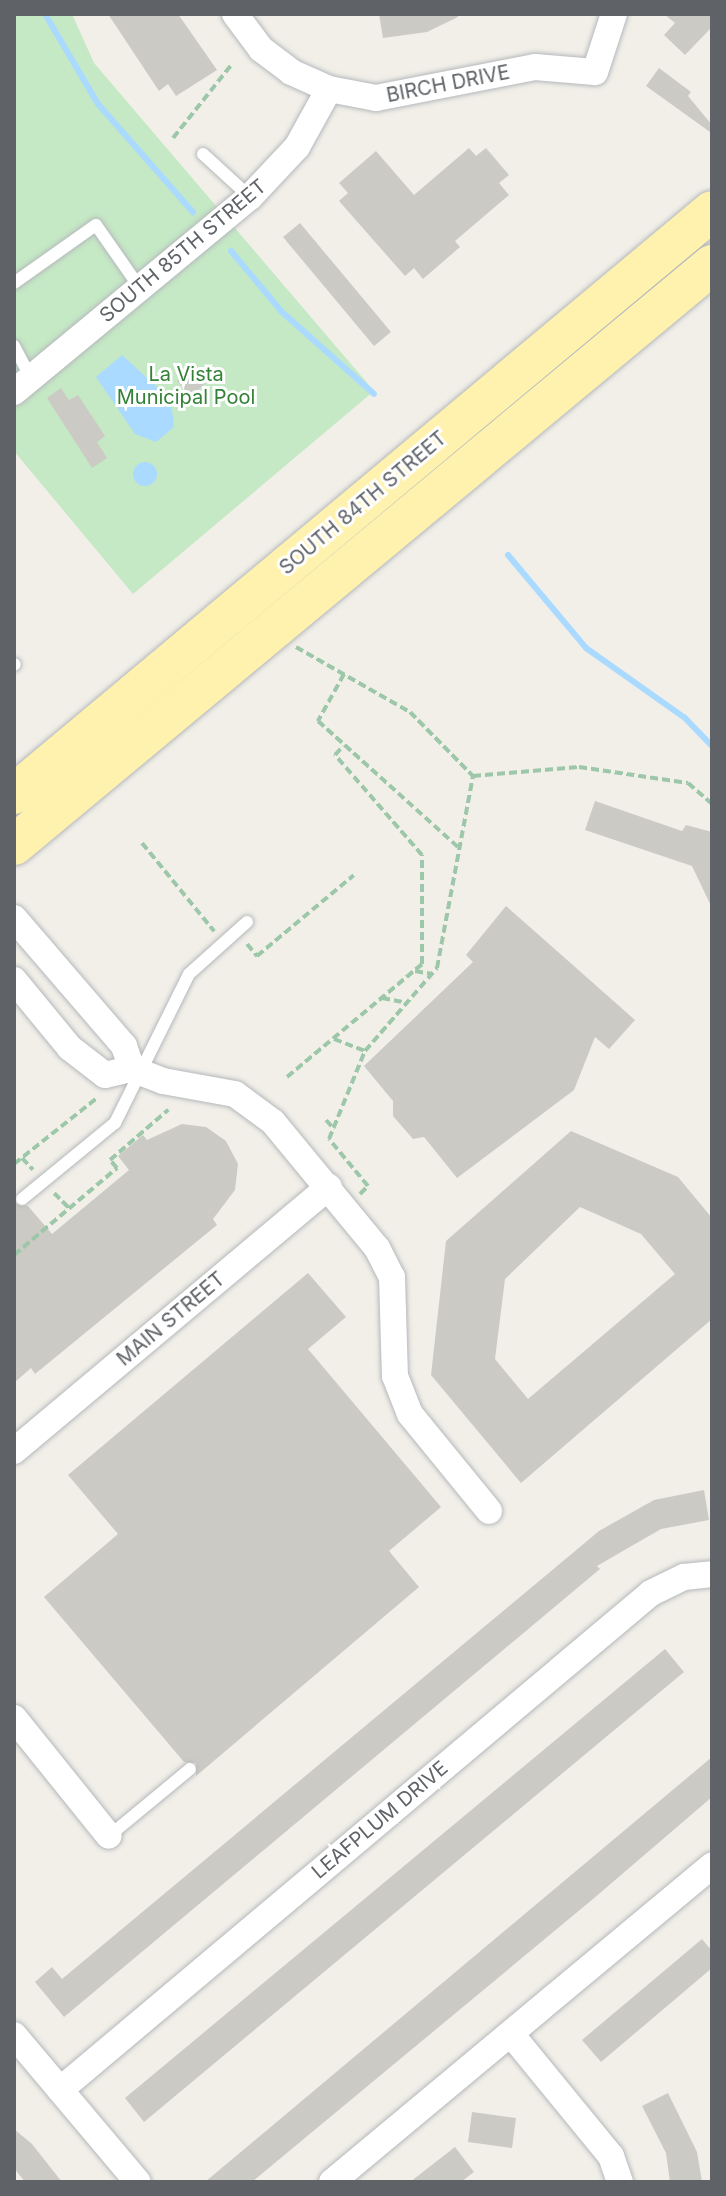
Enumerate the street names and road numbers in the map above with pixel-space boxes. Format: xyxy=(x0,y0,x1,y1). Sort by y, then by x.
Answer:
street label: BIRCH DRIVE xyxy=(384,60,512,108)
street label: SOUTH 85TH STREET xyxy=(95,174,271,328)
street label: SOUTH 84TH STREET xyxy=(275,426,451,580)
street label: MAIN STREET xyxy=(112,1267,230,1371)
street label: LEAFPLUM DRIVE xyxy=(307,1756,453,1884)

